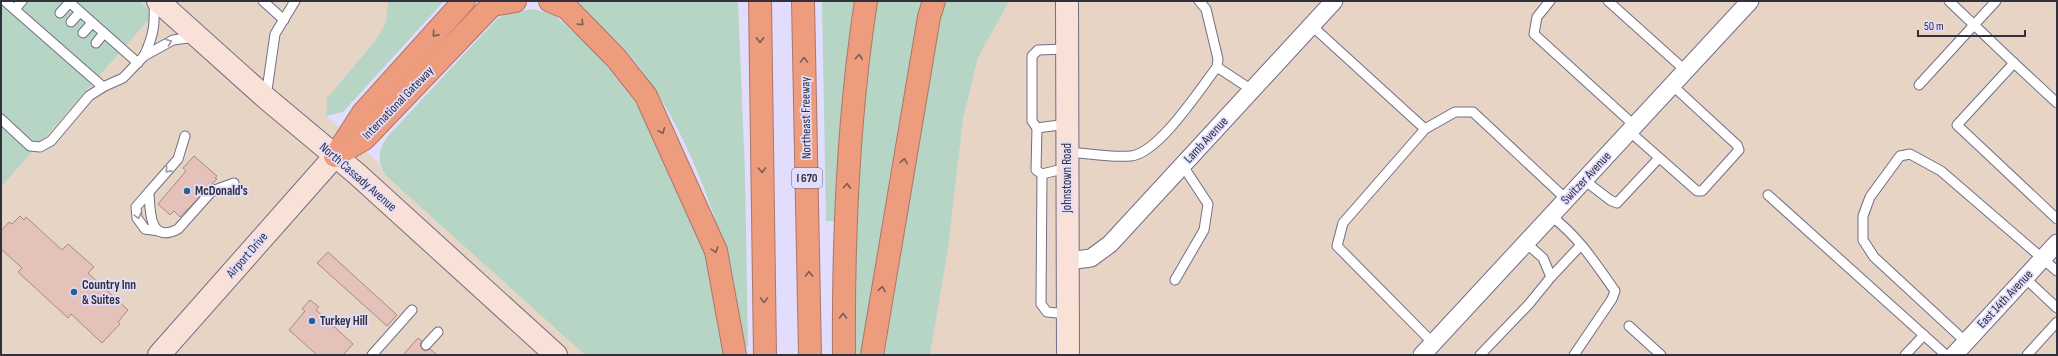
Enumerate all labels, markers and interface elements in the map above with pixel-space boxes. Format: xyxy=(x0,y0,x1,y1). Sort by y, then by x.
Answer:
scale bar xyxy=(1918,12,2025,38)
one-way arrow xyxy=(576,18,584,26)
text: 50 m xyxy=(1924,19,1944,34)
one-way arrow xyxy=(432,29,440,37)
one-way arrow xyxy=(756,37,765,43)
one-way arrow xyxy=(166,39,173,47)
one-way arrow xyxy=(854,54,863,60)
one-way arrow xyxy=(800,57,808,63)
street label: International Gateway xyxy=(359,63,437,143)
street label: Northeast Freeway xyxy=(797,77,815,159)
street label: Lamb Avenue xyxy=(1181,114,1231,166)
one-way arrow xyxy=(657,127,665,135)
street label: North Cassady Avenue xyxy=(316,139,400,215)
street label: Johnstown Road xyxy=(1059,143,1075,214)
street label: Switzer Avenue xyxy=(1557,148,1615,208)
one-way arrow xyxy=(900,158,908,164)
one-way arrow xyxy=(166,166,173,173)
one-way arrow xyxy=(758,167,766,173)
road number: I 670 xyxy=(792,168,822,188)
place label: McDonald's xyxy=(195,183,248,199)
one-way arrow xyxy=(843,183,852,189)
marker: McDonald's xyxy=(182,186,192,196)
one-way arrow xyxy=(133,213,141,220)
street label: Airport Drive xyxy=(222,229,271,282)
one-way arrow xyxy=(710,246,718,253)
street label: East 14th Avenue xyxy=(1974,266,2036,332)
one-way arrow xyxy=(804,271,813,277)
place label: Country Inn & Suites xyxy=(82,277,136,308)
one-way arrow xyxy=(878,286,886,292)
marker: Country Inn & Suites xyxy=(69,287,79,297)
one-way arrow xyxy=(760,297,768,303)
place label: Turkey Hill xyxy=(320,313,368,329)
one-way arrow xyxy=(839,313,848,319)
marker: Turkey Hill xyxy=(307,316,317,326)

